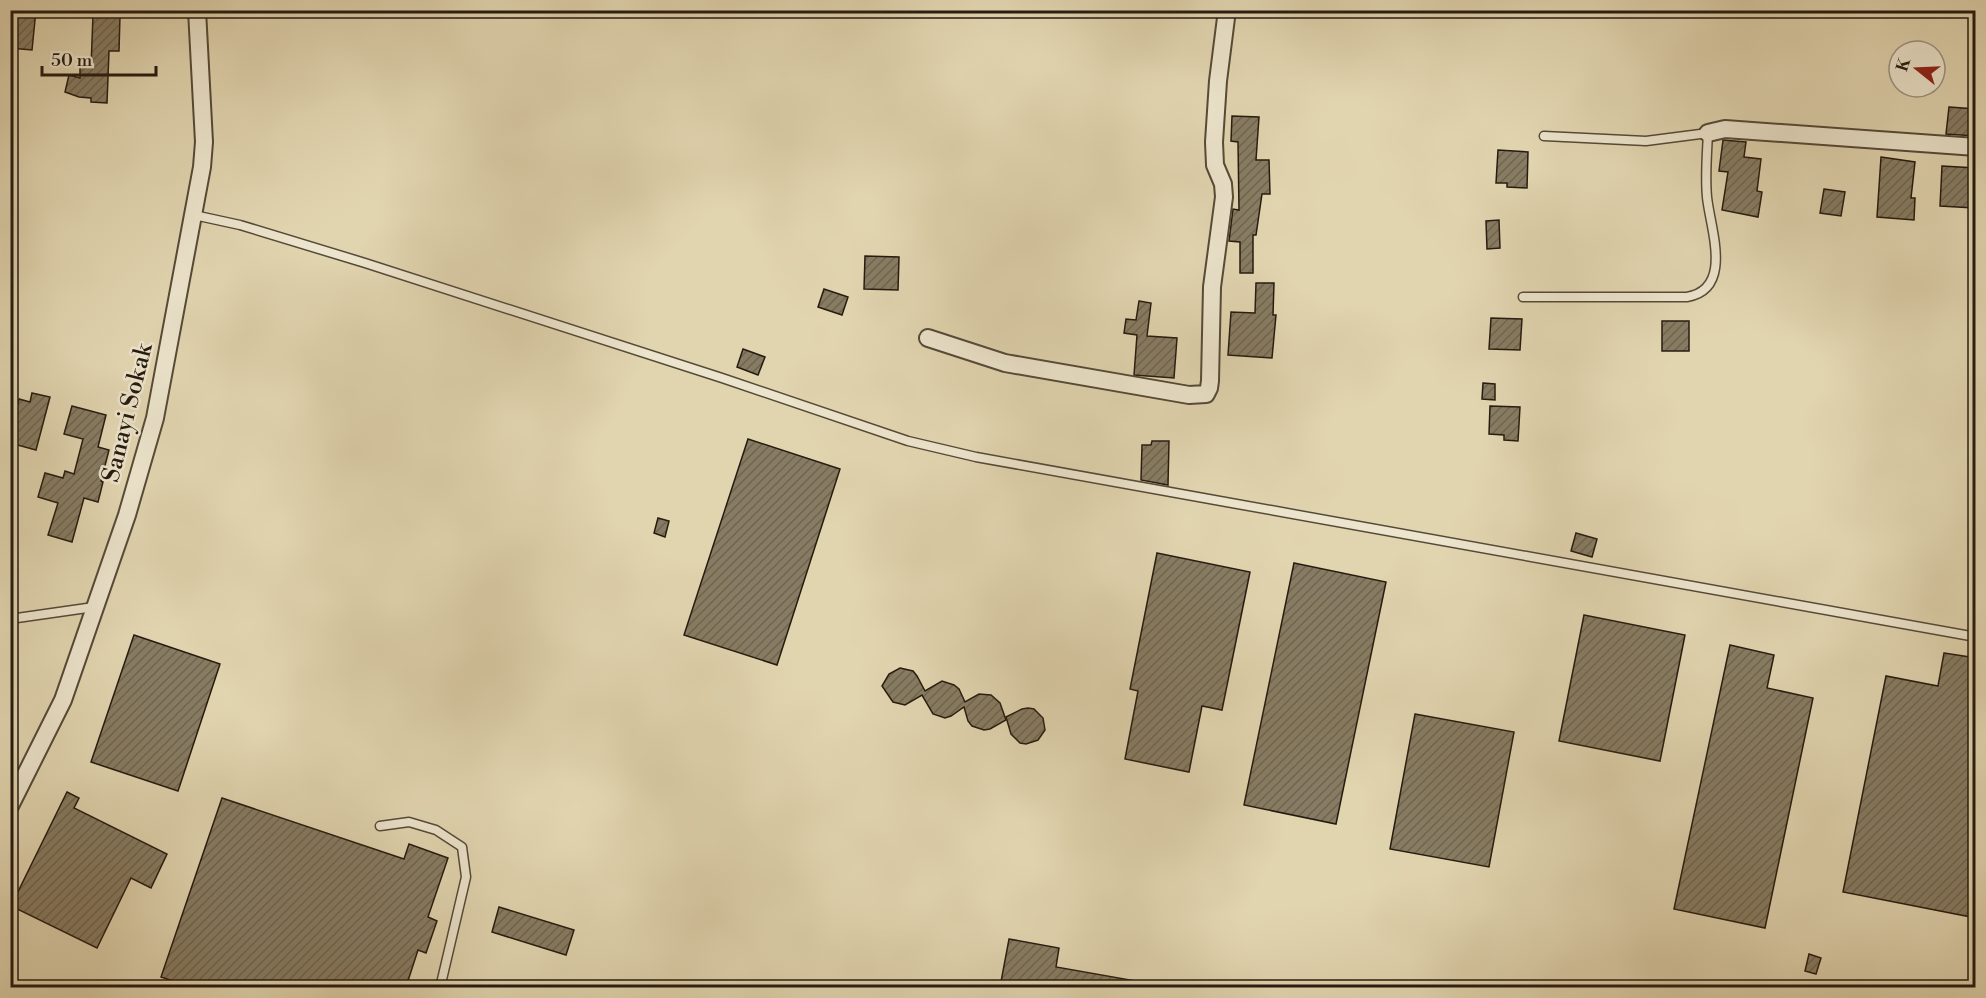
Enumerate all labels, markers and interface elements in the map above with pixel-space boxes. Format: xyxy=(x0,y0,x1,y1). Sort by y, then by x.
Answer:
scale bar xyxy=(42,39,156,77)
north arrow xyxy=(1887,39,1947,99)
text: 50 m xyxy=(51,49,93,72)
text: K xyxy=(1892,54,1916,74)
street label: Sanayi Sokak xyxy=(96,339,160,485)

